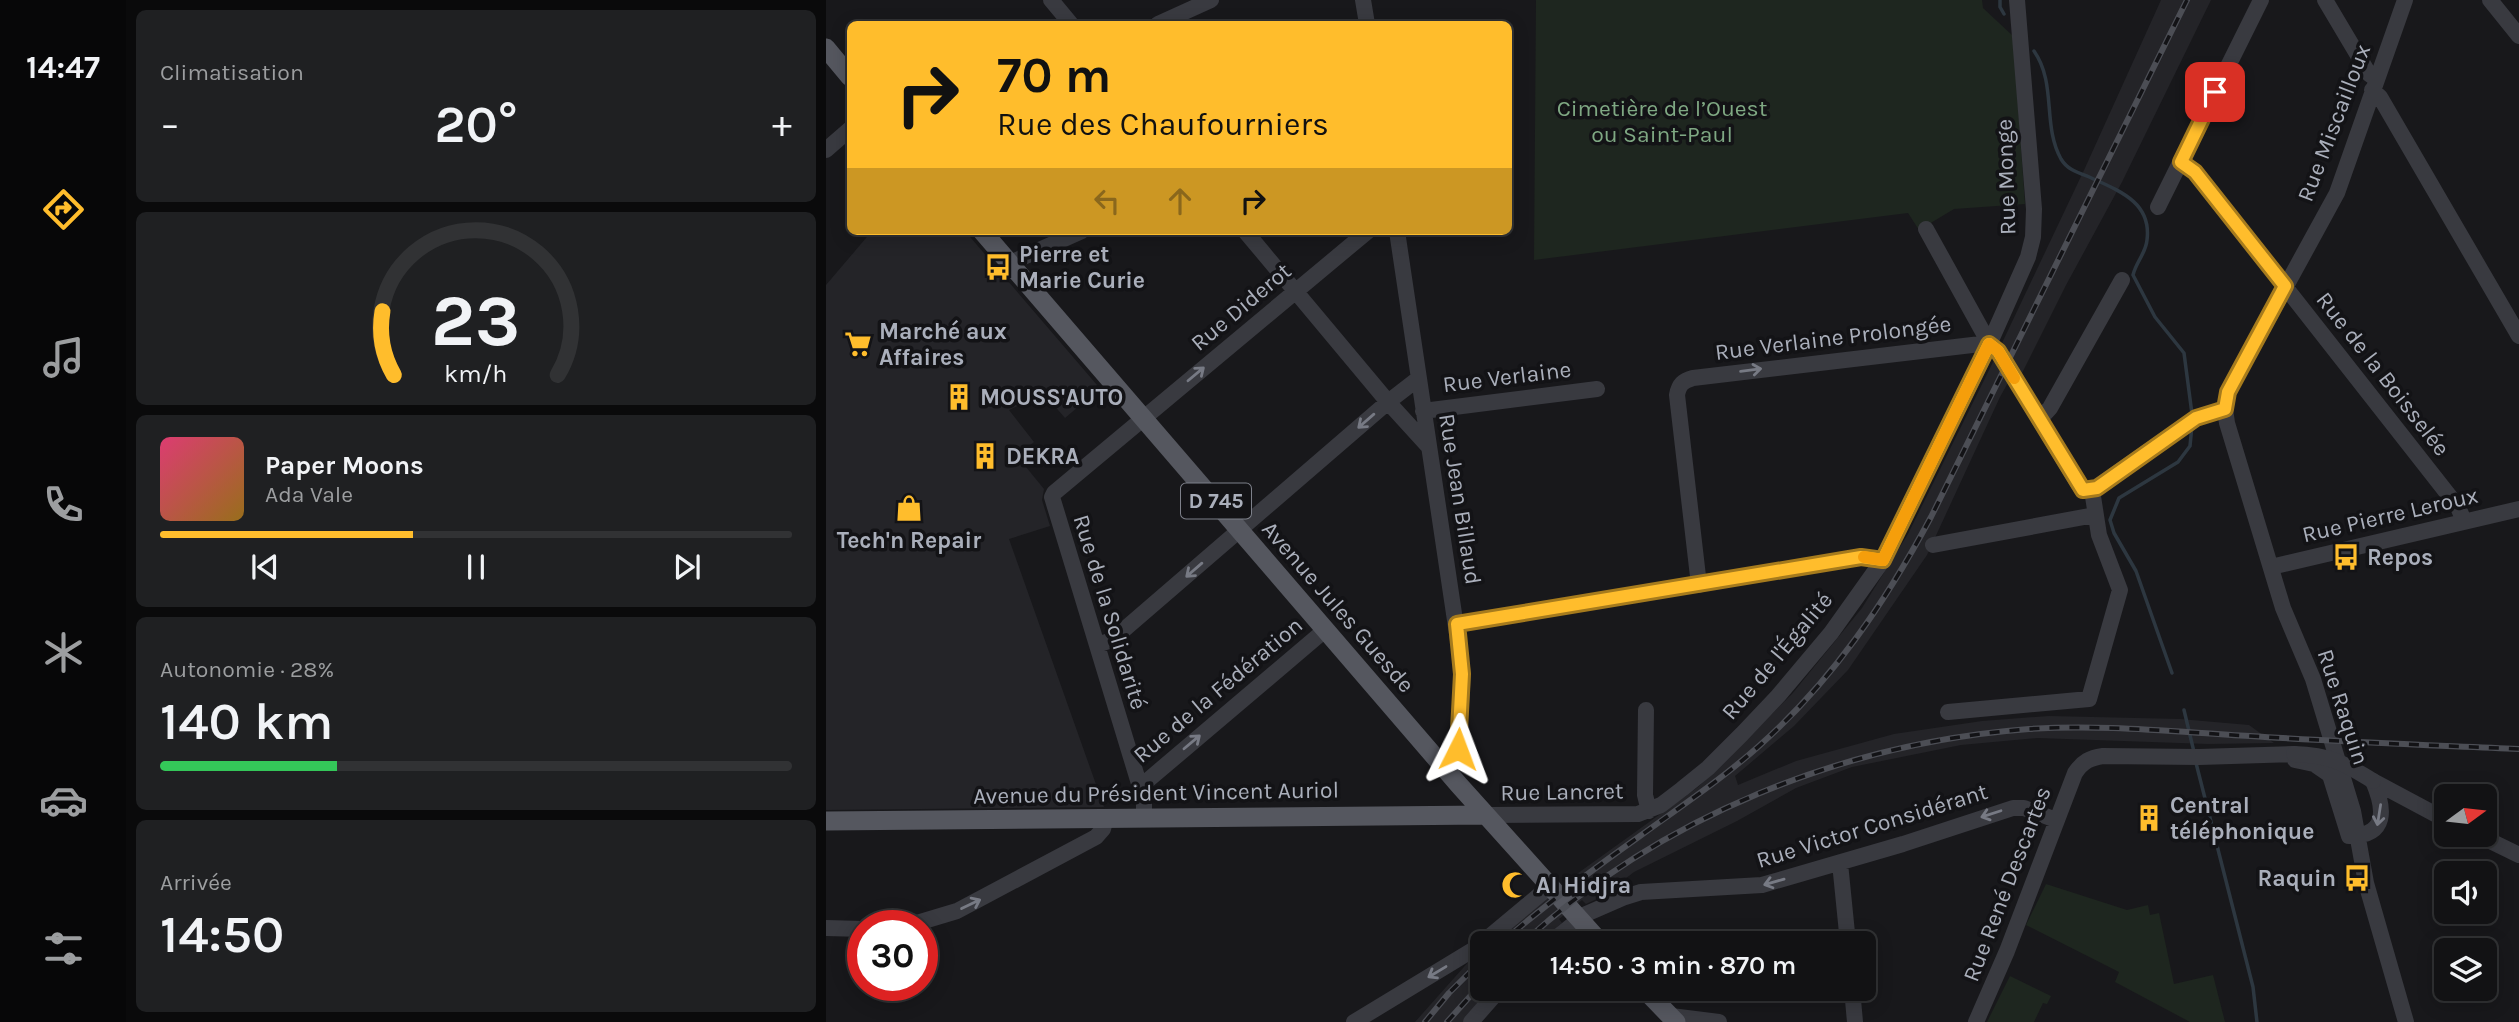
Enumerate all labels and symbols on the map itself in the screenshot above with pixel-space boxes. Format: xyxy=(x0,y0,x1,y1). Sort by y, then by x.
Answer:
street label: Rue Miscailloux xyxy=(2292,40,2376,205)
pin xyxy=(2185,62,2245,122)
park label: Cimetière de l’Ouest ou Saint-Paul xyxy=(1557,95,1768,148)
street label: Rue Monge xyxy=(1990,119,2022,235)
place label: Pierre et Marie Curie xyxy=(1019,241,1145,294)
bus stop icon: Pierre et Marie Curie xyxy=(983,252,1013,282)
street label: Rue Diderot xyxy=(1185,257,1297,357)
street label: Rue de la Boisselée xyxy=(2311,287,2455,461)
street label: Rue Verlaine Prolongée xyxy=(1713,310,1953,366)
place label: Marché aux Affaires xyxy=(879,318,1007,371)
supermarket icon: Marché aux Affaires xyxy=(843,329,873,359)
street label: Rue Verlaine xyxy=(1441,356,1573,398)
one-way arrow xyxy=(1739,364,1762,377)
one-way arrow xyxy=(1187,366,1205,382)
building icon: MOUSS'AUTO xyxy=(944,382,974,412)
place label: MOUSS'AUTO xyxy=(980,384,1123,411)
street label: Rue Jean Billaud xyxy=(1433,412,1487,586)
one-way arrow xyxy=(1358,413,1376,429)
building icon: DEKRA xyxy=(970,441,1000,471)
place label: DEKRA xyxy=(1006,443,1080,470)
street label: Rue Pierre Leroux xyxy=(2299,482,2481,548)
road number: D 745 xyxy=(1181,484,1251,518)
shop icon: Tech'n Repair xyxy=(894,493,924,523)
street label: Rue de la Solidarité xyxy=(1067,511,1153,713)
street label: Avenue Jules Guesde xyxy=(1256,516,1420,698)
place label: Tech'n Repair xyxy=(837,527,981,554)
bus stop icon: Repos xyxy=(2331,542,2361,572)
place label: Repos xyxy=(2367,544,2433,571)
one-way arrow xyxy=(1186,562,1204,578)
street label: Rue de l'Égalité xyxy=(1716,587,1838,725)
street label: Rue de la Fédération xyxy=(1128,611,1308,769)
street label: Rue Raquin xyxy=(2312,646,2374,768)
position arrow xyxy=(1421,712,1495,786)
one-way arrow xyxy=(1183,734,1201,750)
street label: Avenue du Président Vincent Auriol xyxy=(973,776,1339,810)
street label: Rue Lancret xyxy=(1500,777,1624,807)
street label: Rue Victor Considérant xyxy=(1753,778,1991,874)
street label: Rue René Descartes xyxy=(1957,783,2057,985)
north arrow xyxy=(2434,784,2497,847)
place label: Central téléphonique xyxy=(2170,792,2314,845)
building icon: Central téléphonique xyxy=(2134,803,2164,833)
one-way arrow xyxy=(2372,803,2385,825)
one-way arrow xyxy=(1980,808,2002,821)
bus stop icon: Raquin xyxy=(2342,863,2372,893)
place label: Raquin xyxy=(2257,865,2336,892)
mosque icon: Al Hidjra xyxy=(1500,870,1530,900)
place label: Al Hidjra xyxy=(1536,872,1631,899)
one-way arrow xyxy=(1763,876,1785,889)
one-way arrow xyxy=(960,897,981,911)
speed limit sign: 30 xyxy=(847,910,938,1001)
one-way arrow xyxy=(1427,965,1447,979)

